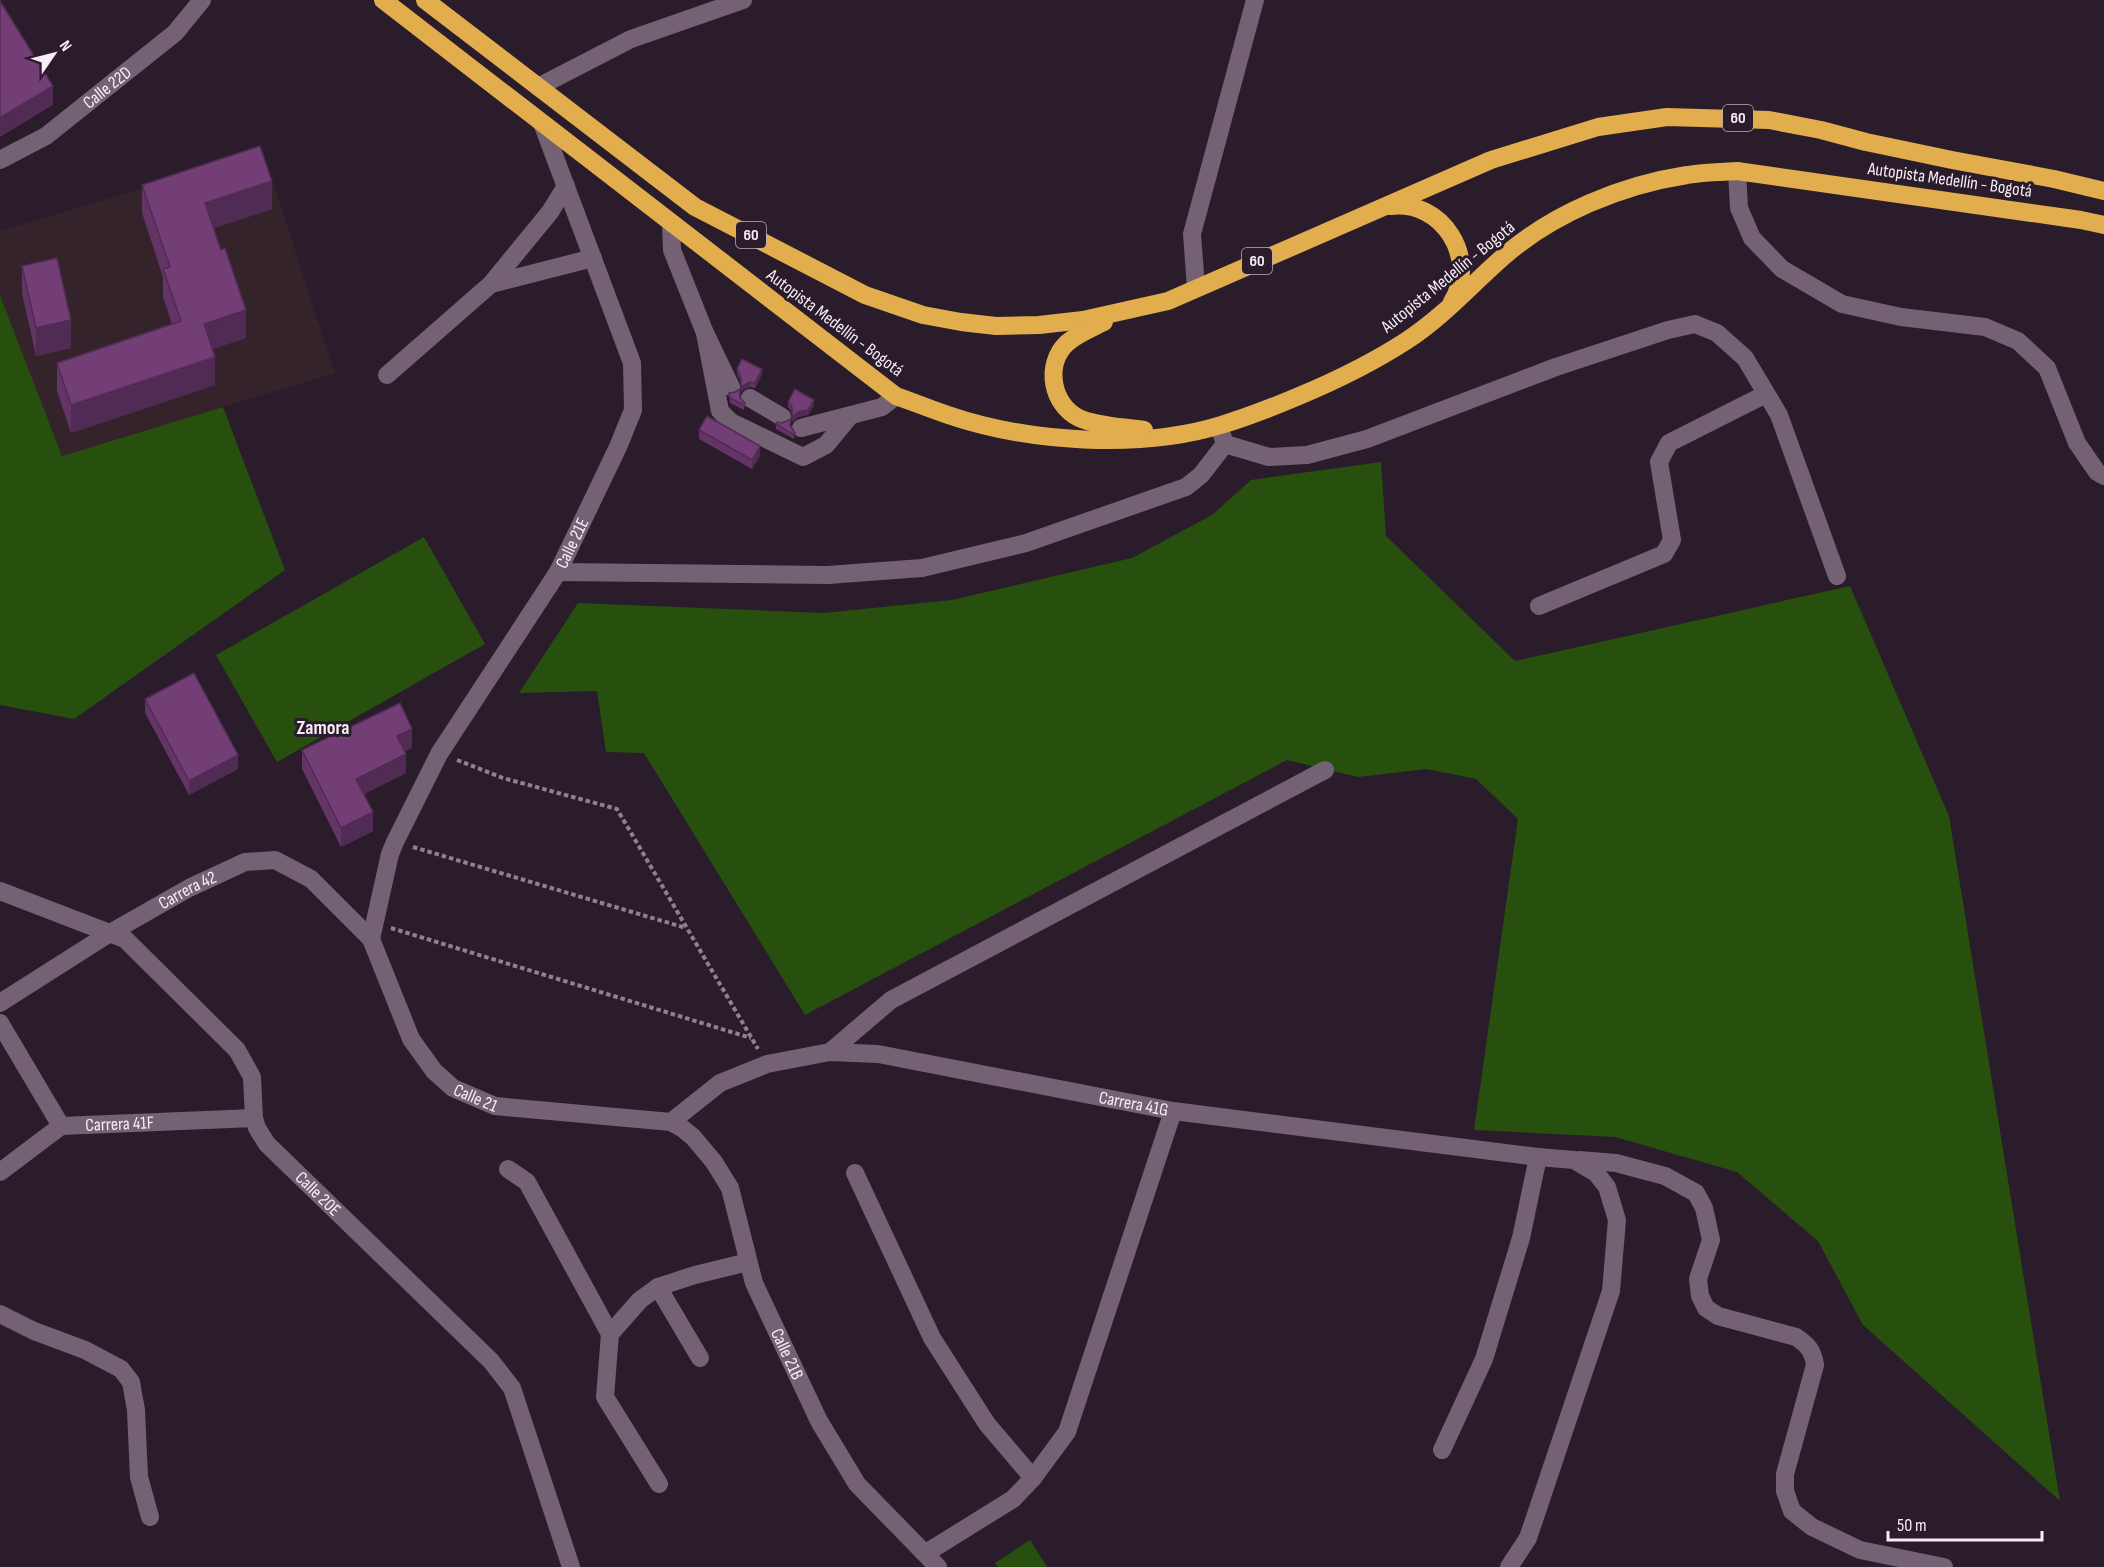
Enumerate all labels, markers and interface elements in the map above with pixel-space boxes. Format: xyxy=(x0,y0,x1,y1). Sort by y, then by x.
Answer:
north arrow xyxy=(24,24,84,84)
text: N xyxy=(55,37,75,55)
street label: Calle 22D xyxy=(79,62,135,113)
road number: 60 xyxy=(1723,105,1753,131)
street label: Autopista Medellín - Bogotá xyxy=(1866,158,2034,202)
street label: Autopista Medellín - Bogotá xyxy=(1376,217,1519,338)
road number: 60 xyxy=(736,222,766,248)
road number: 60 xyxy=(1242,248,1272,274)
street label: Autopista Medellín - Bogotá xyxy=(762,264,907,381)
street label: Calle 21E xyxy=(551,514,593,572)
district label: Zamora xyxy=(297,716,349,740)
street label: Carrera 42 xyxy=(155,866,220,914)
street label: Calle 21 xyxy=(450,1079,502,1117)
street label: Carrera 41G xyxy=(1097,1086,1170,1120)
street label: Carrera 41F xyxy=(85,1112,154,1135)
street label: Calle 20E xyxy=(291,1167,345,1220)
street label: Calle 21B xyxy=(766,1325,808,1383)
scale bar xyxy=(1888,1504,2042,1542)
text: 50 m xyxy=(1897,1515,1927,1536)

